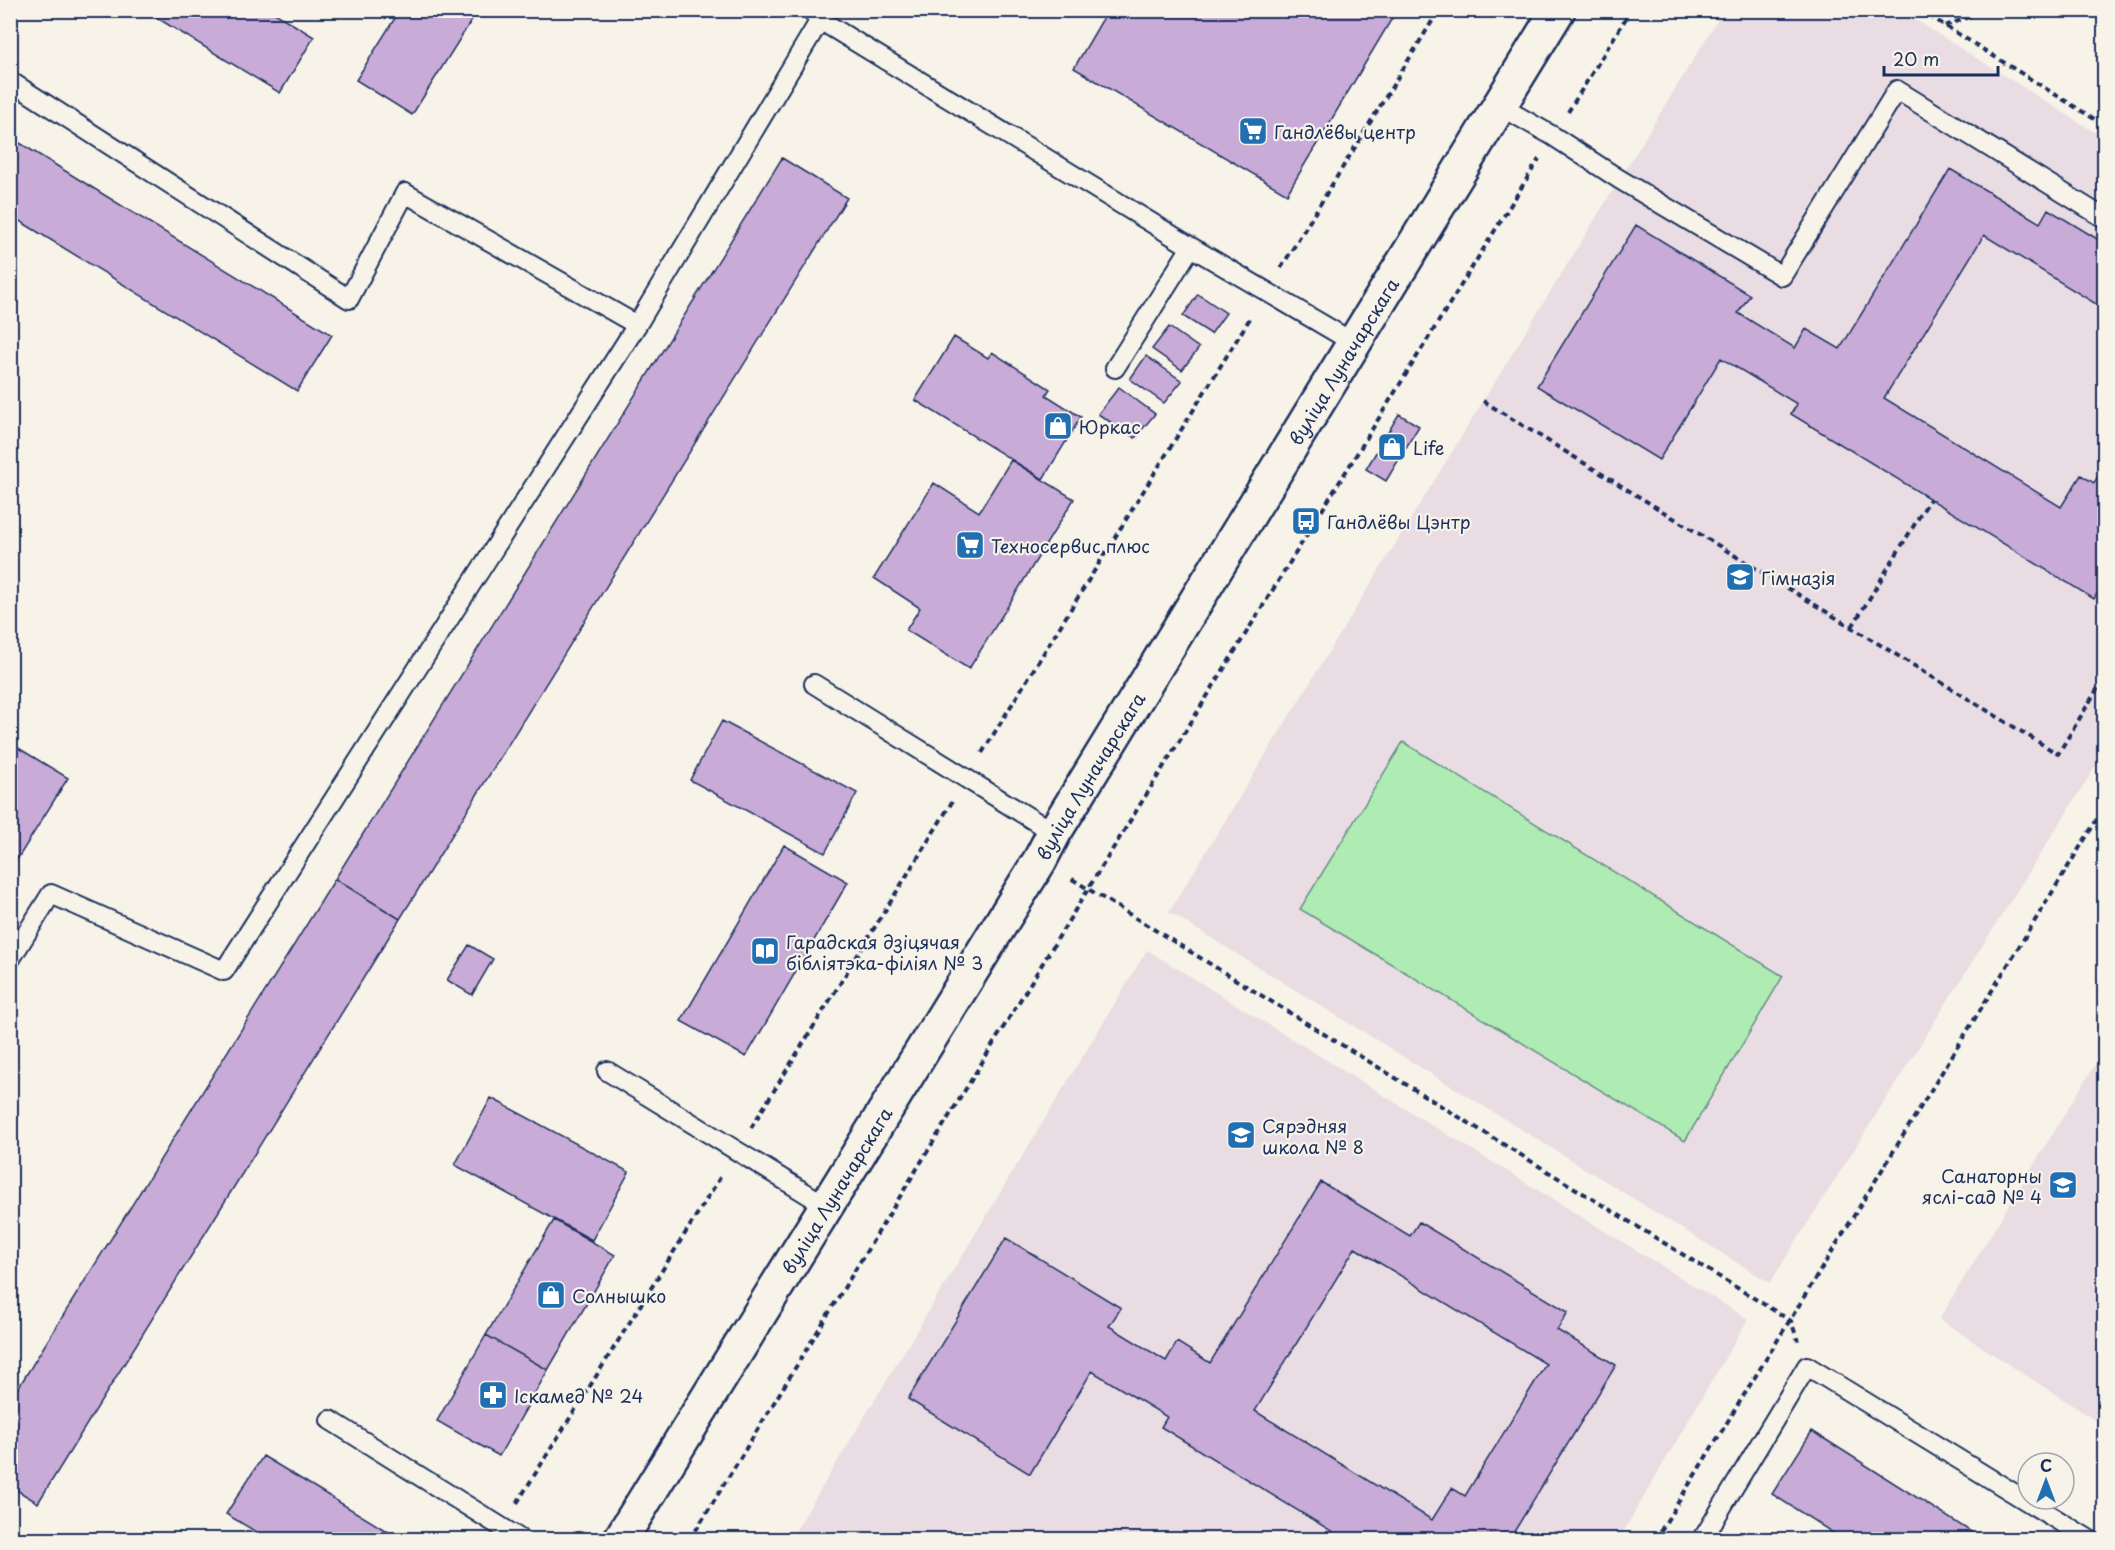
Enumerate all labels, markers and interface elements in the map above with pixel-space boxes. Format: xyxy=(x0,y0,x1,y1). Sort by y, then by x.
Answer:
scale bar xyxy=(1884,39,1998,77)
text: 20 m xyxy=(1893,45,1939,72)
supermarket icon: Гандлёвы центр xyxy=(1237,115,1269,147)
place label: Гандлёвы центр xyxy=(1274,118,1416,145)
street label: вуліца Луначарскага xyxy=(1281,272,1405,450)
shop icon: Юркас xyxy=(1042,410,1074,442)
place label: Юркас xyxy=(1079,413,1141,440)
shop icon: Life xyxy=(1376,431,1408,463)
place label: Life xyxy=(1413,434,1444,461)
bus stop icon: Гандлёвы Цэнтр xyxy=(1290,505,1322,537)
place label: Гандлёвы Цэнтр xyxy=(1327,508,1471,535)
supermarket icon: Техносервис плюс xyxy=(954,529,986,561)
place label: Техносервис плюс xyxy=(991,532,1150,559)
school or university icon: Гімназія xyxy=(1724,561,1756,593)
place label: Гімназія xyxy=(1761,564,1836,591)
street label: вуліца Луначарскага xyxy=(1029,686,1151,865)
place label: Гарадская дзіцячая бібліятэка-філіял № 3 xyxy=(786,928,983,976)
library icon: Гарадская дзіцячая бібліятэка-філіял № 3 xyxy=(749,935,781,967)
street label: вуліца Луначарскага xyxy=(774,1101,898,1279)
place label: Сярэдняя школа № 8 xyxy=(1262,1112,1364,1160)
school or university icon: Сярэдняя школа № 8 xyxy=(1225,1119,1257,1151)
place label: Санаторны яслі-сад № 4 xyxy=(1922,1162,2042,1210)
school or university icon: Санаторны яслі-сад № 4 xyxy=(2047,1169,2079,1201)
shop icon: Солнышко xyxy=(535,1279,567,1311)
place label: Солнышко xyxy=(572,1282,666,1309)
pharmacy icon: Іскамед № 24 xyxy=(477,1379,509,1411)
place label: Іскамед № 24 xyxy=(514,1382,643,1409)
north arrow xyxy=(2016,1451,2076,1511)
text: С xyxy=(2040,1453,2052,1477)

